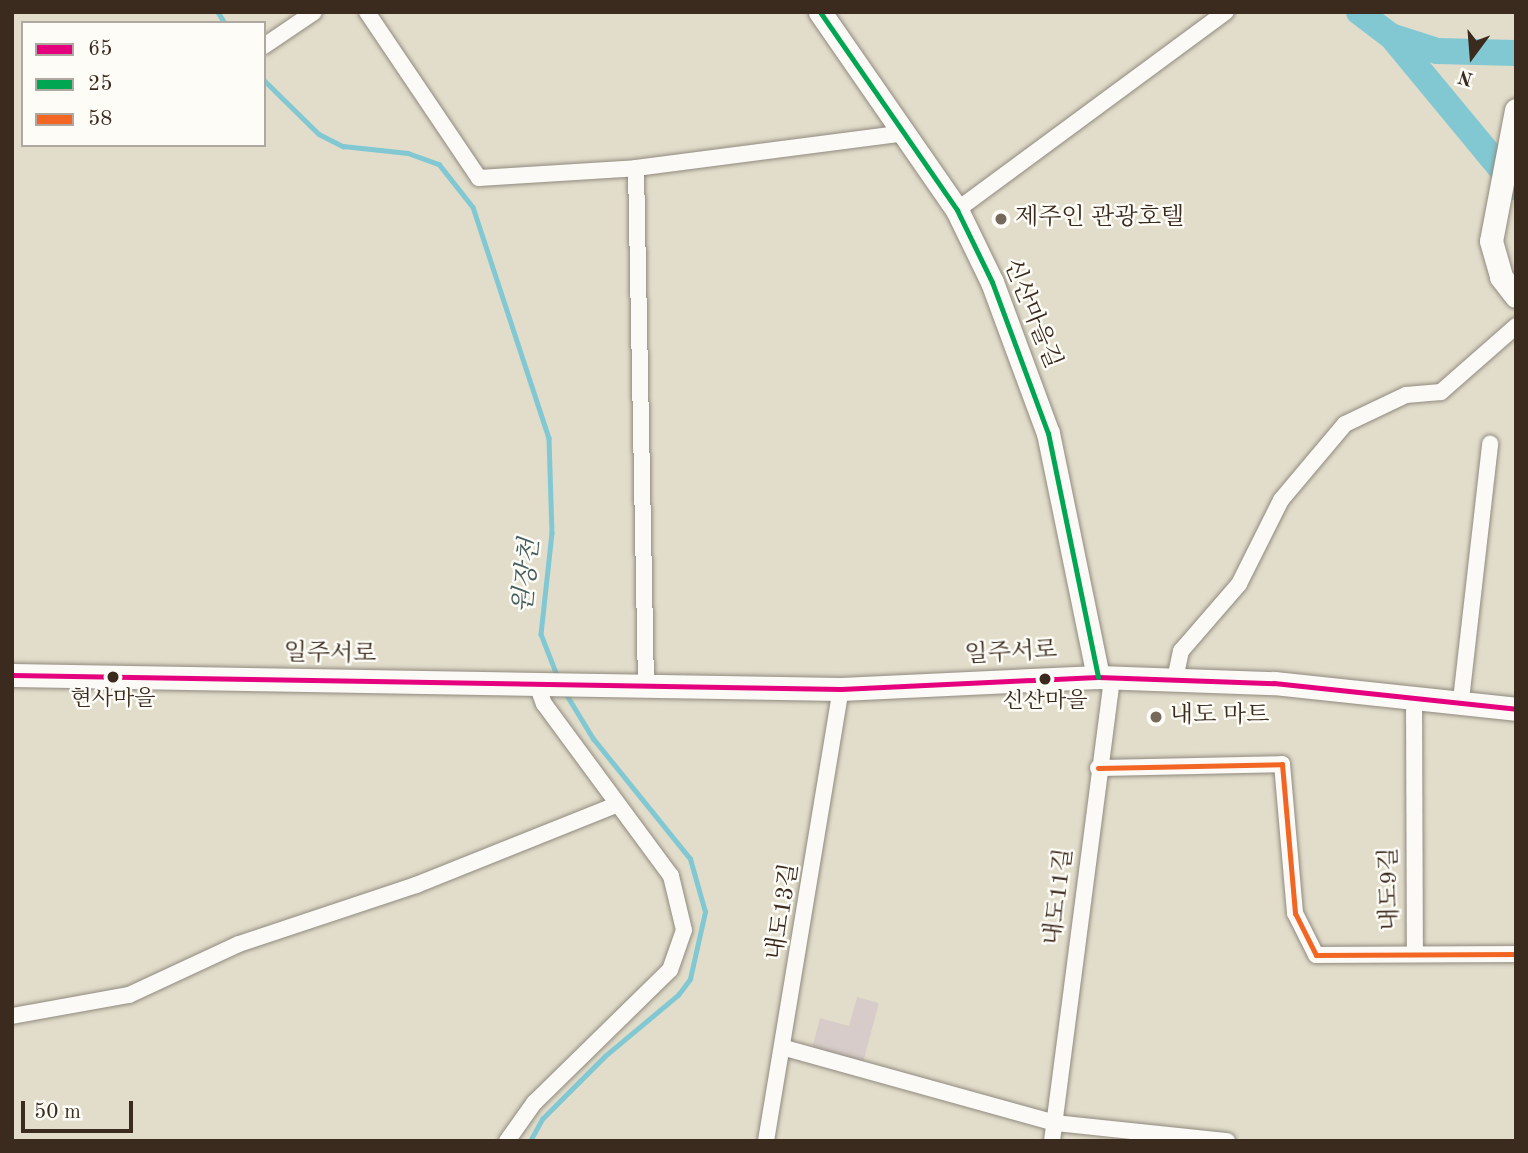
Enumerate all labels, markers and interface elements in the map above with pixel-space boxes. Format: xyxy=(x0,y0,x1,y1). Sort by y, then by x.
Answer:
legend xyxy=(21,21,266,147)
north arrow xyxy=(1437,21,1507,91)
text: 65 xyxy=(88,39,112,60)
text: N xyxy=(1456,66,1476,88)
text: 25 xyxy=(88,74,112,95)
text: 58 xyxy=(88,109,112,130)
place label: 제주인 관광호텔 xyxy=(1015,205,1184,233)
marker: 제주인 관광호텔 xyxy=(993,211,1009,227)
street label: 신산마을길 xyxy=(996,255,1066,373)
water label: 원장천 xyxy=(509,537,547,615)
street label: 일주서로 xyxy=(964,637,1058,671)
street label: 일주서로 xyxy=(283,640,377,670)
marker: 현사마을 xyxy=(106,670,120,684)
marker: 신산마을 xyxy=(1038,672,1052,686)
place label: 현사마을 xyxy=(70,687,156,713)
place label: 신산마을 xyxy=(1002,689,1088,715)
place label: 내도 마트 xyxy=(1170,703,1269,731)
marker: 내도 마트 xyxy=(1148,709,1164,725)
street label: 내도11길 xyxy=(1040,847,1080,947)
street label: 내도9길 xyxy=(1376,847,1406,931)
street label: 내도13길 xyxy=(762,862,806,962)
scale bar xyxy=(24,1086,136,1130)
text: 50 m xyxy=(34,1102,81,1123)

